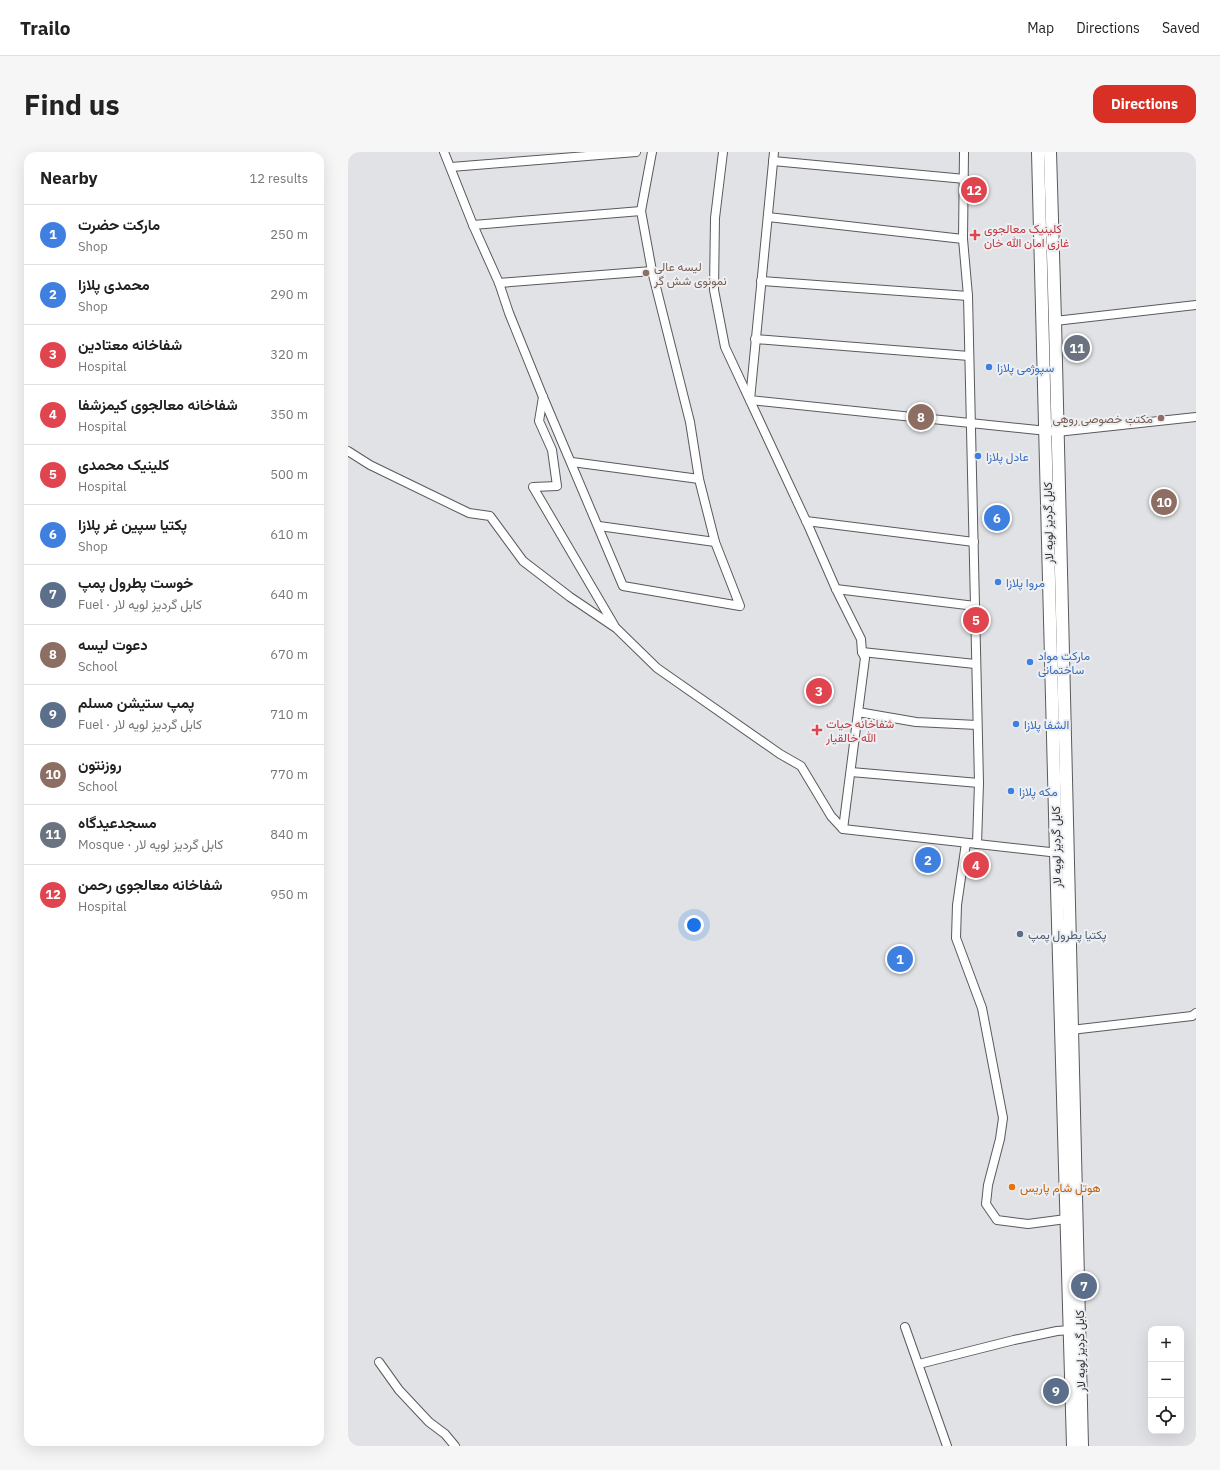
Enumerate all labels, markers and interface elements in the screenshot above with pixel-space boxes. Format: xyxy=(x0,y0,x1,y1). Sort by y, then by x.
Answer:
text: Trailo xyxy=(20,16,70,40)
text: Map xyxy=(1027,19,1054,37)
text: Directions xyxy=(1076,19,1140,37)
text: Saved xyxy=(1162,19,1200,37)
button: Directions xyxy=(1093,85,1196,123)
text: Find us xyxy=(24,86,120,123)
text: Nearby xyxy=(40,167,98,189)
text: 12 results xyxy=(249,170,308,187)
pin: 12 xyxy=(961,175,987,205)
text: مارکت حضرت xyxy=(78,215,160,234)
place label: کلینیک معالجوی غازی امان الله خان xyxy=(984,221,1069,251)
text: 1 xyxy=(49,226,57,243)
text: 250 m xyxy=(270,226,308,243)
marker: کلینیک معالجوی غازی امان الله خان xyxy=(969,229,981,241)
text: Shop xyxy=(78,238,108,255)
place label: لیسه عالی نمونوی شش گر xyxy=(653,259,727,289)
marker: لیسه عالی نمونوی شش گر xyxy=(641,268,651,278)
text: محمدی پلازا xyxy=(78,275,150,294)
text: 2 xyxy=(49,286,57,303)
text: 290 m xyxy=(270,286,308,303)
text: Shop xyxy=(78,298,108,315)
pin: 11 xyxy=(1064,333,1090,363)
text: شفاخانه معتادین xyxy=(78,335,182,354)
text: 3 xyxy=(49,346,57,363)
text: 320 m xyxy=(270,346,308,363)
text: Hospital xyxy=(78,358,127,375)
place label: سپوژمی پلازا xyxy=(997,360,1054,376)
marker: سپوژمی پلازا xyxy=(984,362,994,372)
text: شفاخانه معالجوی کیمزشفا xyxy=(78,395,238,414)
pin: 8 xyxy=(908,402,934,432)
text: 4 xyxy=(49,406,57,423)
text: 350 m xyxy=(270,406,308,423)
place label: مکتب خصوصی روهی xyxy=(1052,411,1153,427)
marker: مکتب خصوصی روهی xyxy=(1156,413,1166,423)
text: Hospital xyxy=(78,418,127,435)
place label: عادل پلازا xyxy=(986,449,1029,465)
marker: عادل پلازا xyxy=(973,451,983,461)
text: کلینیک محمدی xyxy=(78,455,169,474)
text: 5 xyxy=(49,466,57,483)
text: 500 m xyxy=(270,466,308,483)
text: Hospital xyxy=(78,478,127,495)
street label: کابل گردیز لویه لار xyxy=(1040,482,1057,565)
pin: 10 xyxy=(1151,487,1177,517)
pin: 6 xyxy=(984,503,1010,533)
text: پکتیا سپین غر پلازا xyxy=(78,515,187,534)
text: 6 xyxy=(49,526,57,543)
text: 610 m xyxy=(270,526,308,543)
text: Shop xyxy=(78,538,108,555)
text: خوست پطرول پمپ xyxy=(78,573,193,592)
place label: مروا پلازا xyxy=(1006,575,1045,591)
marker: مروا پلازا xyxy=(993,577,1003,587)
text: 7 xyxy=(49,586,57,603)
text: 640 m xyxy=(270,586,308,603)
text: Fuel · کابل گردیز لویه لار xyxy=(78,596,202,613)
pin: 5 xyxy=(963,605,989,635)
text: دعوت لیسه xyxy=(78,635,148,654)
text: 8 xyxy=(49,646,57,663)
text: 670 m xyxy=(270,646,308,663)
place label: مارکت مواد ساختمانی xyxy=(1038,648,1090,678)
marker: مارکت مواد ساختمانی xyxy=(1025,657,1035,667)
text: School xyxy=(78,658,118,675)
pin: 3 xyxy=(806,676,832,706)
text: پمپ ستیشن مسلم xyxy=(78,693,194,712)
text: 9 xyxy=(49,706,57,723)
text: 710 m xyxy=(270,706,308,723)
text: Fuel · کابل گردیز لویه لار xyxy=(78,716,202,733)
place label: شفاخانه حیات الله خالقیار xyxy=(825,716,894,746)
place label: الشفا پلازا xyxy=(1024,717,1069,733)
marker: الشفا پلازا xyxy=(1011,719,1021,729)
marker: شفاخانه حیات الله خالقیار xyxy=(811,724,823,736)
text: روزنتون xyxy=(78,755,122,774)
text: 10 xyxy=(45,766,61,783)
text: 770 m xyxy=(270,766,308,783)
text: School xyxy=(78,778,118,795)
place label: مکه پلازا xyxy=(1019,784,1058,800)
marker: مکه پلازا xyxy=(1006,786,1016,796)
street label: کابل گردیز لویه لار xyxy=(1048,806,1065,889)
text: مسجدعیدگاه xyxy=(78,813,157,832)
text: 11 xyxy=(45,826,61,843)
text: 840 m xyxy=(270,826,308,843)
text: Mosque · کابل گردیز لویه لار xyxy=(78,836,223,853)
pin: 2 xyxy=(915,845,941,875)
pin: 4 xyxy=(963,850,989,880)
text: شفاخانه معالجوی رحمن xyxy=(78,875,223,894)
text: 12 xyxy=(45,886,61,903)
text: 950 m xyxy=(270,886,308,903)
text: Hospital xyxy=(78,898,127,915)
your location xyxy=(684,915,704,935)
place label: پکتیا پطرول پمپ xyxy=(1028,927,1107,943)
marker: پکتیا پطرول پمپ xyxy=(1015,929,1025,939)
pin: 1 xyxy=(887,944,913,974)
place label: هوتل شام پاریس xyxy=(1020,1180,1101,1196)
marker: هوتل شام پاریس xyxy=(1007,1182,1017,1192)
pin: 7 xyxy=(1071,1271,1097,1301)
street label: کابل گردیز لویه لار xyxy=(1072,1310,1089,1393)
map controls xyxy=(1148,1326,1184,1434)
button: + xyxy=(1148,1326,1184,1362)
button: − xyxy=(1148,1362,1184,1398)
pin: 9 xyxy=(1043,1376,1069,1406)
button: locate xyxy=(1148,1398,1184,1434)

